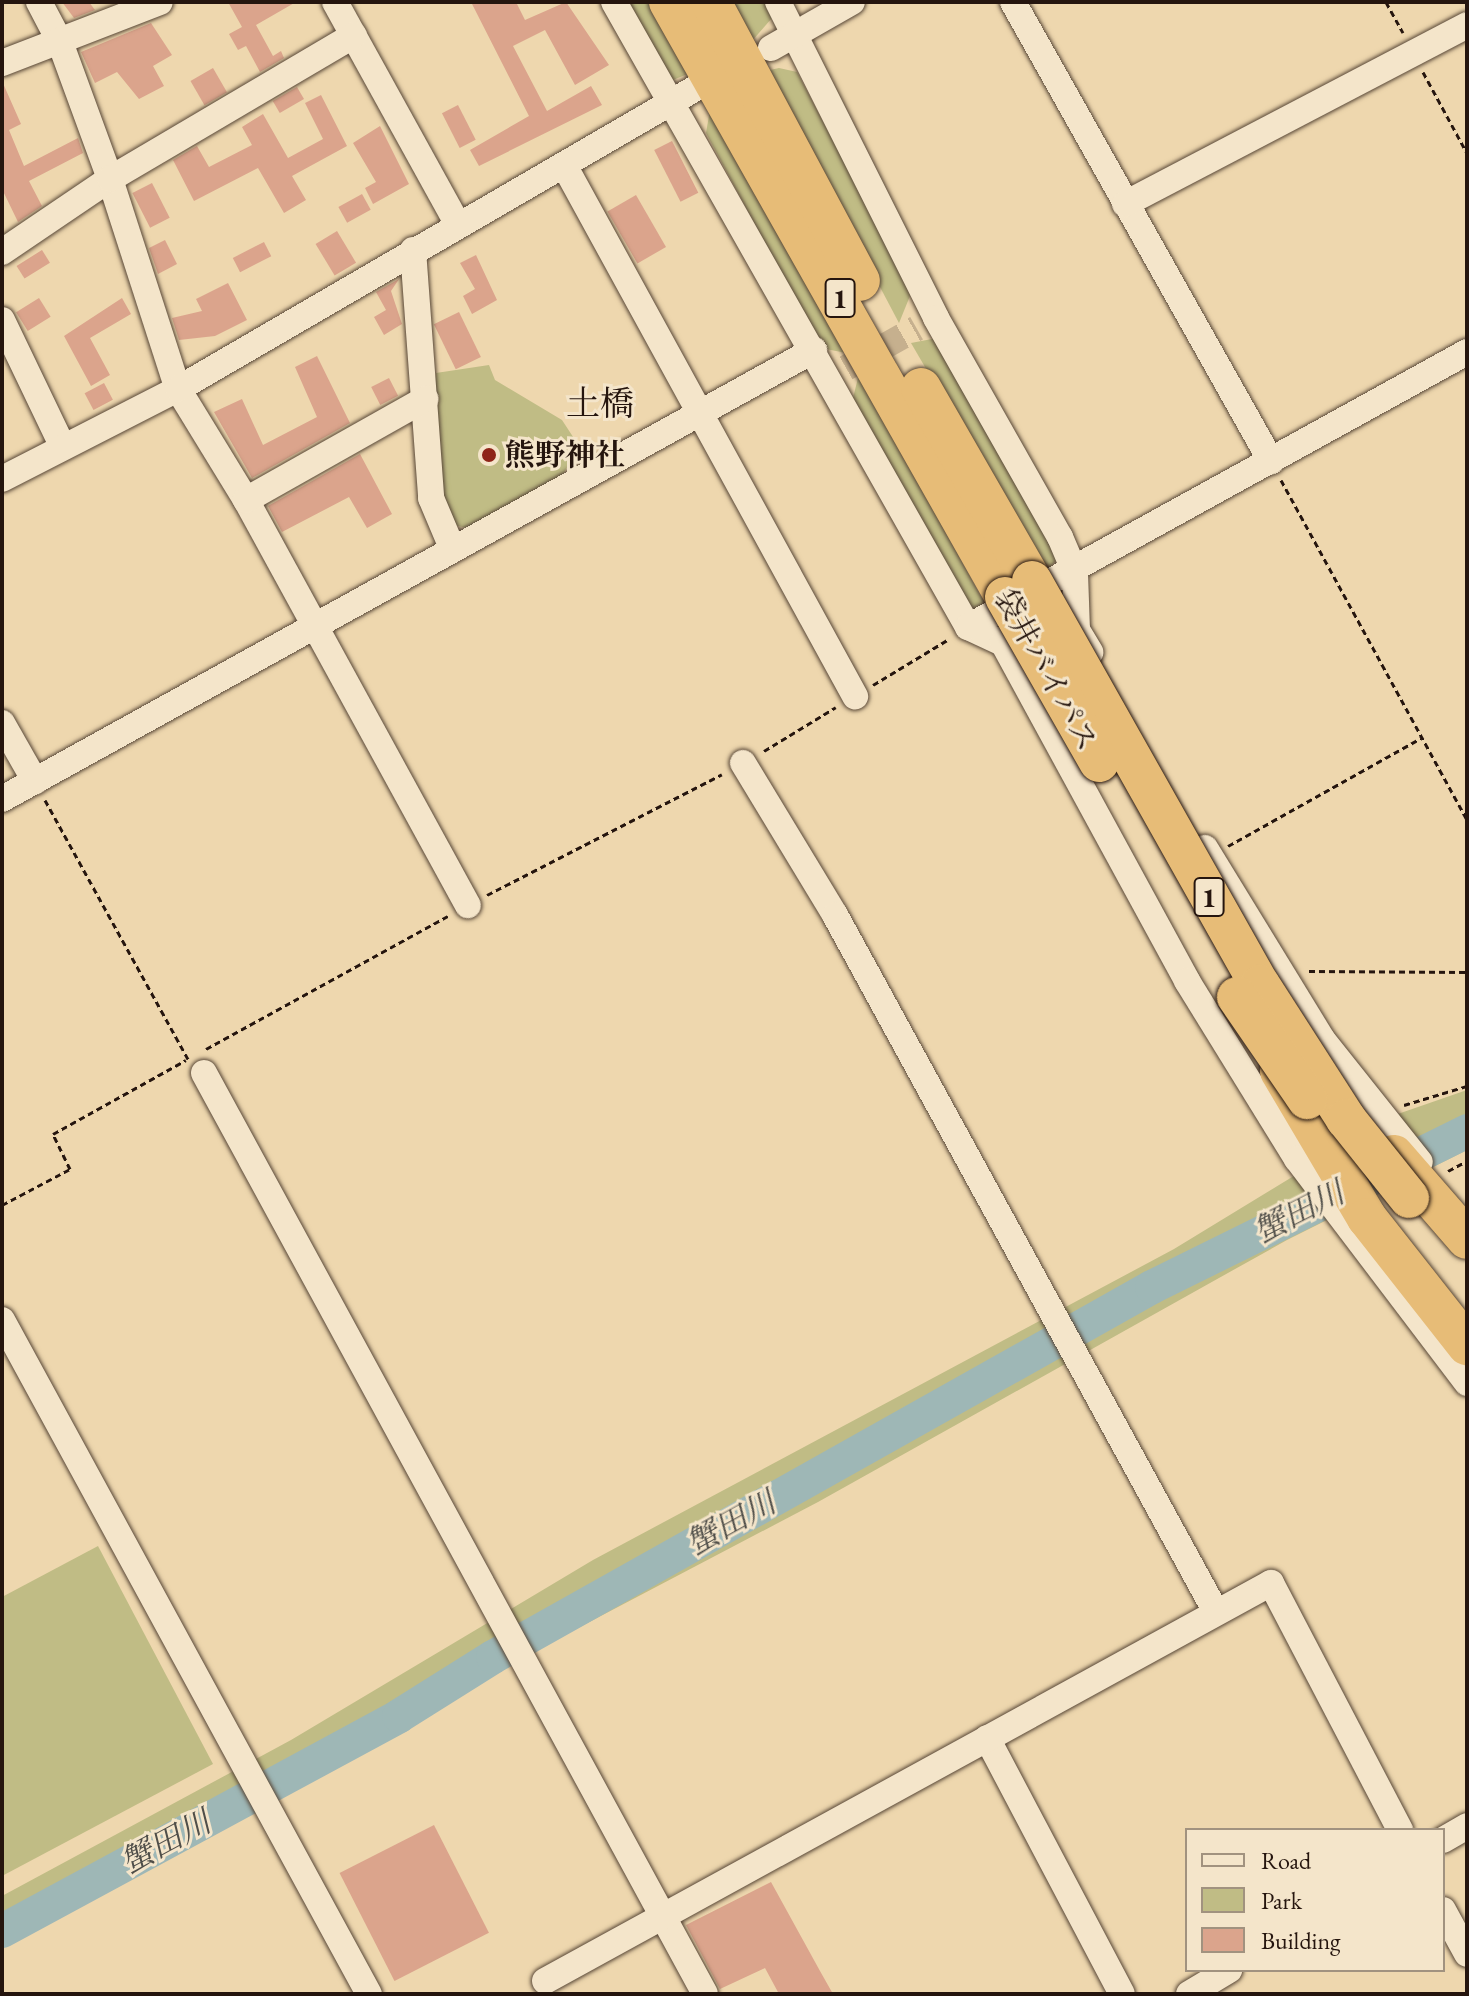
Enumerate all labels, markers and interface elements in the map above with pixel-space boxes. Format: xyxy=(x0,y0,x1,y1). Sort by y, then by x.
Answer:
road number: 1 xyxy=(824,274,856,322)
district label: 土橋 xyxy=(566,384,634,424)
place label: 熊野神社 xyxy=(505,437,625,473)
marker: 熊野神社 xyxy=(480,446,498,464)
street label: 袋井バイパス xyxy=(987,583,1105,757)
road number: 1 xyxy=(1193,873,1225,921)
water label: 蟹田川 xyxy=(1248,1173,1350,1251)
water label: 蟹田川 xyxy=(680,1483,782,1563)
water label: 蟹田川 xyxy=(115,1803,217,1881)
legend xyxy=(1185,1828,1445,1972)
text: Road xyxy=(1261,1845,1311,1876)
text: Park xyxy=(1261,1885,1302,1916)
text: Building xyxy=(1261,1925,1341,1956)

